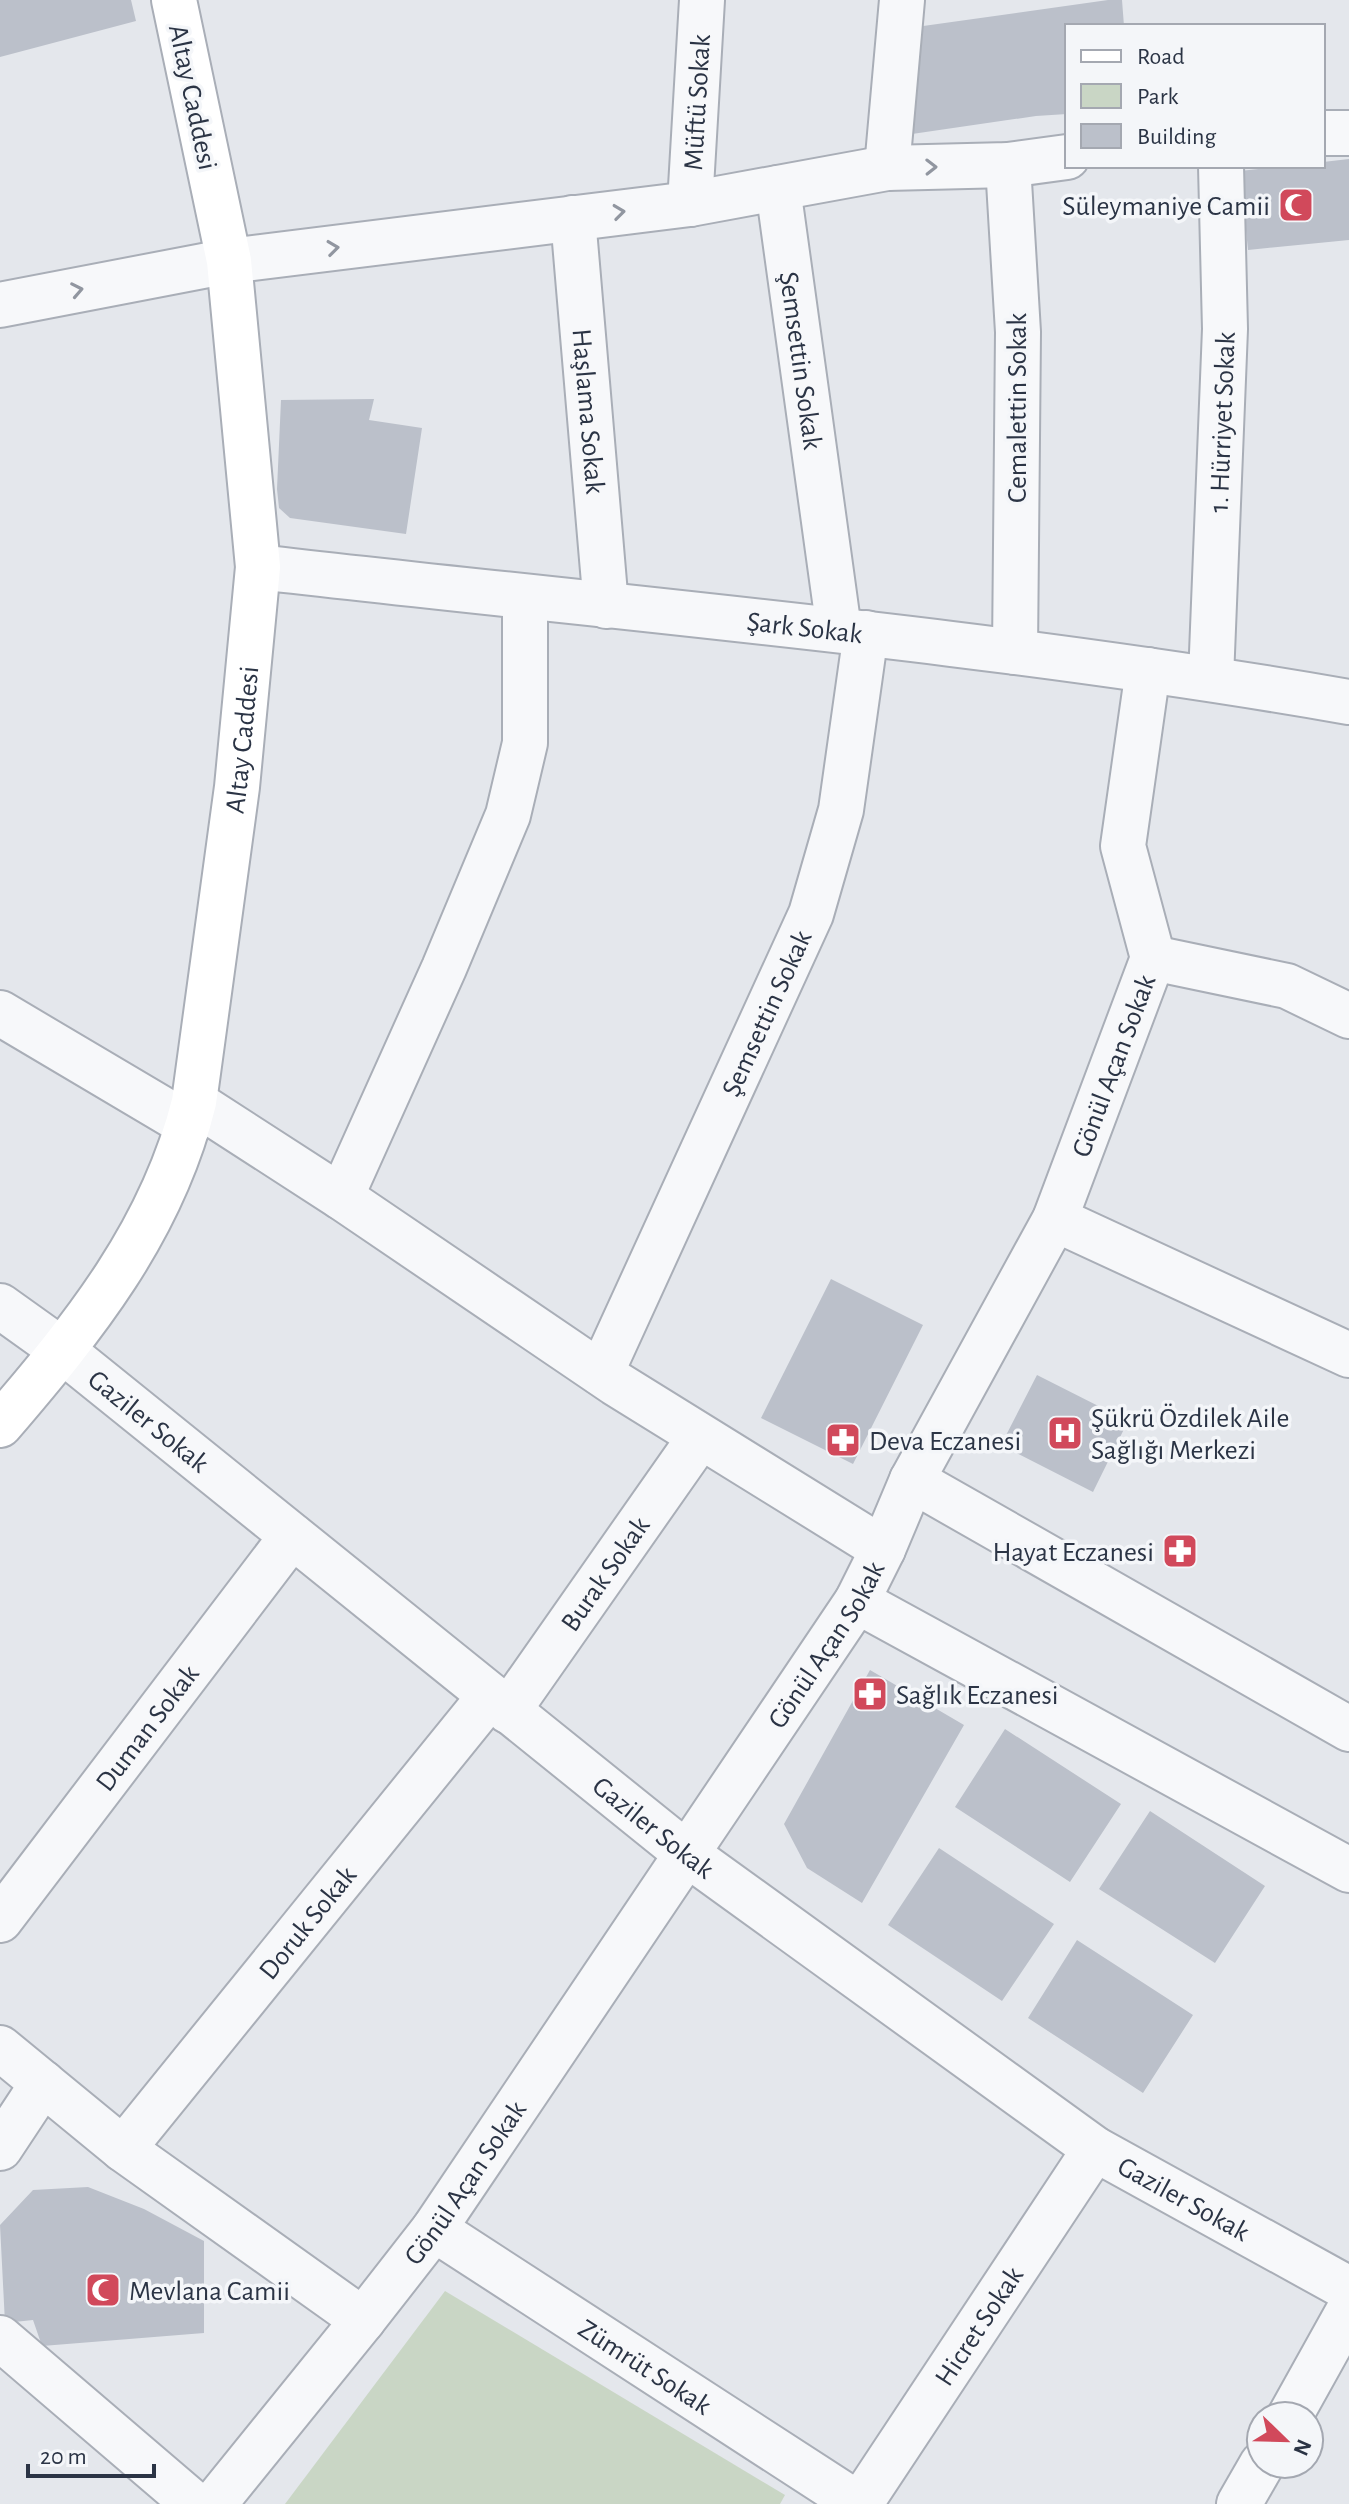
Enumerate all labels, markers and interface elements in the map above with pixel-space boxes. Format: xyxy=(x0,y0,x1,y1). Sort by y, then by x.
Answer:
street label: Altay Caddesi xyxy=(163,22,221,173)
legend xyxy=(1065,24,1325,168)
street label: Müftü Sokak xyxy=(680,33,716,171)
text: Road xyxy=(1137,45,1185,69)
text: Park xyxy=(1137,85,1178,109)
text: Building xyxy=(1137,125,1216,149)
one-way arrow xyxy=(925,158,938,175)
mosque icon: Süleymaniye Camii xyxy=(1277,186,1315,224)
place label: Süleymaniye Camii xyxy=(1062,193,1270,221)
one-way arrow xyxy=(613,204,626,221)
one-way arrow xyxy=(326,240,340,257)
street label: Şemsettin Sokak xyxy=(774,270,826,452)
one-way arrow xyxy=(70,283,83,300)
street label: Cemalettin Sokak xyxy=(1004,313,1032,503)
street label: Haşlama Sokak xyxy=(566,328,608,495)
street label: 1. Hürriyet Sokak xyxy=(1206,331,1241,513)
street label: Şark Sokak xyxy=(745,608,864,649)
street label: Altay Caddesi xyxy=(222,665,264,815)
street label: Şemsettin Sokak xyxy=(718,926,818,1101)
street label: Gönül Açan Sokak xyxy=(1068,971,1162,1161)
street label: Gaziler Sokak xyxy=(82,1365,213,1479)
place label: Şükrü Özdilek Aile Sağlığı Merkezi xyxy=(1091,1403,1289,1465)
hospital icon: Şükrü Özdilek Aile Sağlığı Merkezi xyxy=(1046,1414,1084,1452)
pharmacy icon: Deva Eczanesi xyxy=(824,1421,862,1459)
place label: Deva Eczanesi xyxy=(869,1428,1021,1456)
street label: Burak Sokak xyxy=(557,1512,656,1637)
pharmacy icon: Hayat Eczanesi xyxy=(1161,1532,1199,1570)
place label: Hayat Eczanesi xyxy=(993,1539,1154,1567)
street label: Gönül Açan Sokak xyxy=(764,1557,891,1734)
street label: Duman Sokak xyxy=(91,1660,205,1797)
pharmacy icon: Sağlık Eczanesi xyxy=(851,1675,889,1713)
place label: Sağlık Eczanesi xyxy=(896,1682,1059,1710)
street label: Gaziler Sokak xyxy=(587,1772,718,1885)
street label: Doruk Sokak xyxy=(254,1861,362,1985)
street label: Gönül Açan Sokak xyxy=(400,2096,532,2271)
street label: Gaziler Sokak xyxy=(1112,2152,1254,2247)
street label: Hicret Sokak xyxy=(930,2262,1029,2391)
mosque icon: Mevlana Camii xyxy=(84,2271,122,2309)
place label: Mevlana Camii xyxy=(129,2278,290,2306)
street label: Zümrüt Sokak xyxy=(573,2315,716,2421)
north arrow xyxy=(1245,2400,1325,2480)
scale bar xyxy=(28,2428,154,2478)
text: N xyxy=(1289,2436,1316,2459)
text: 20 m xyxy=(40,2445,87,2469)

